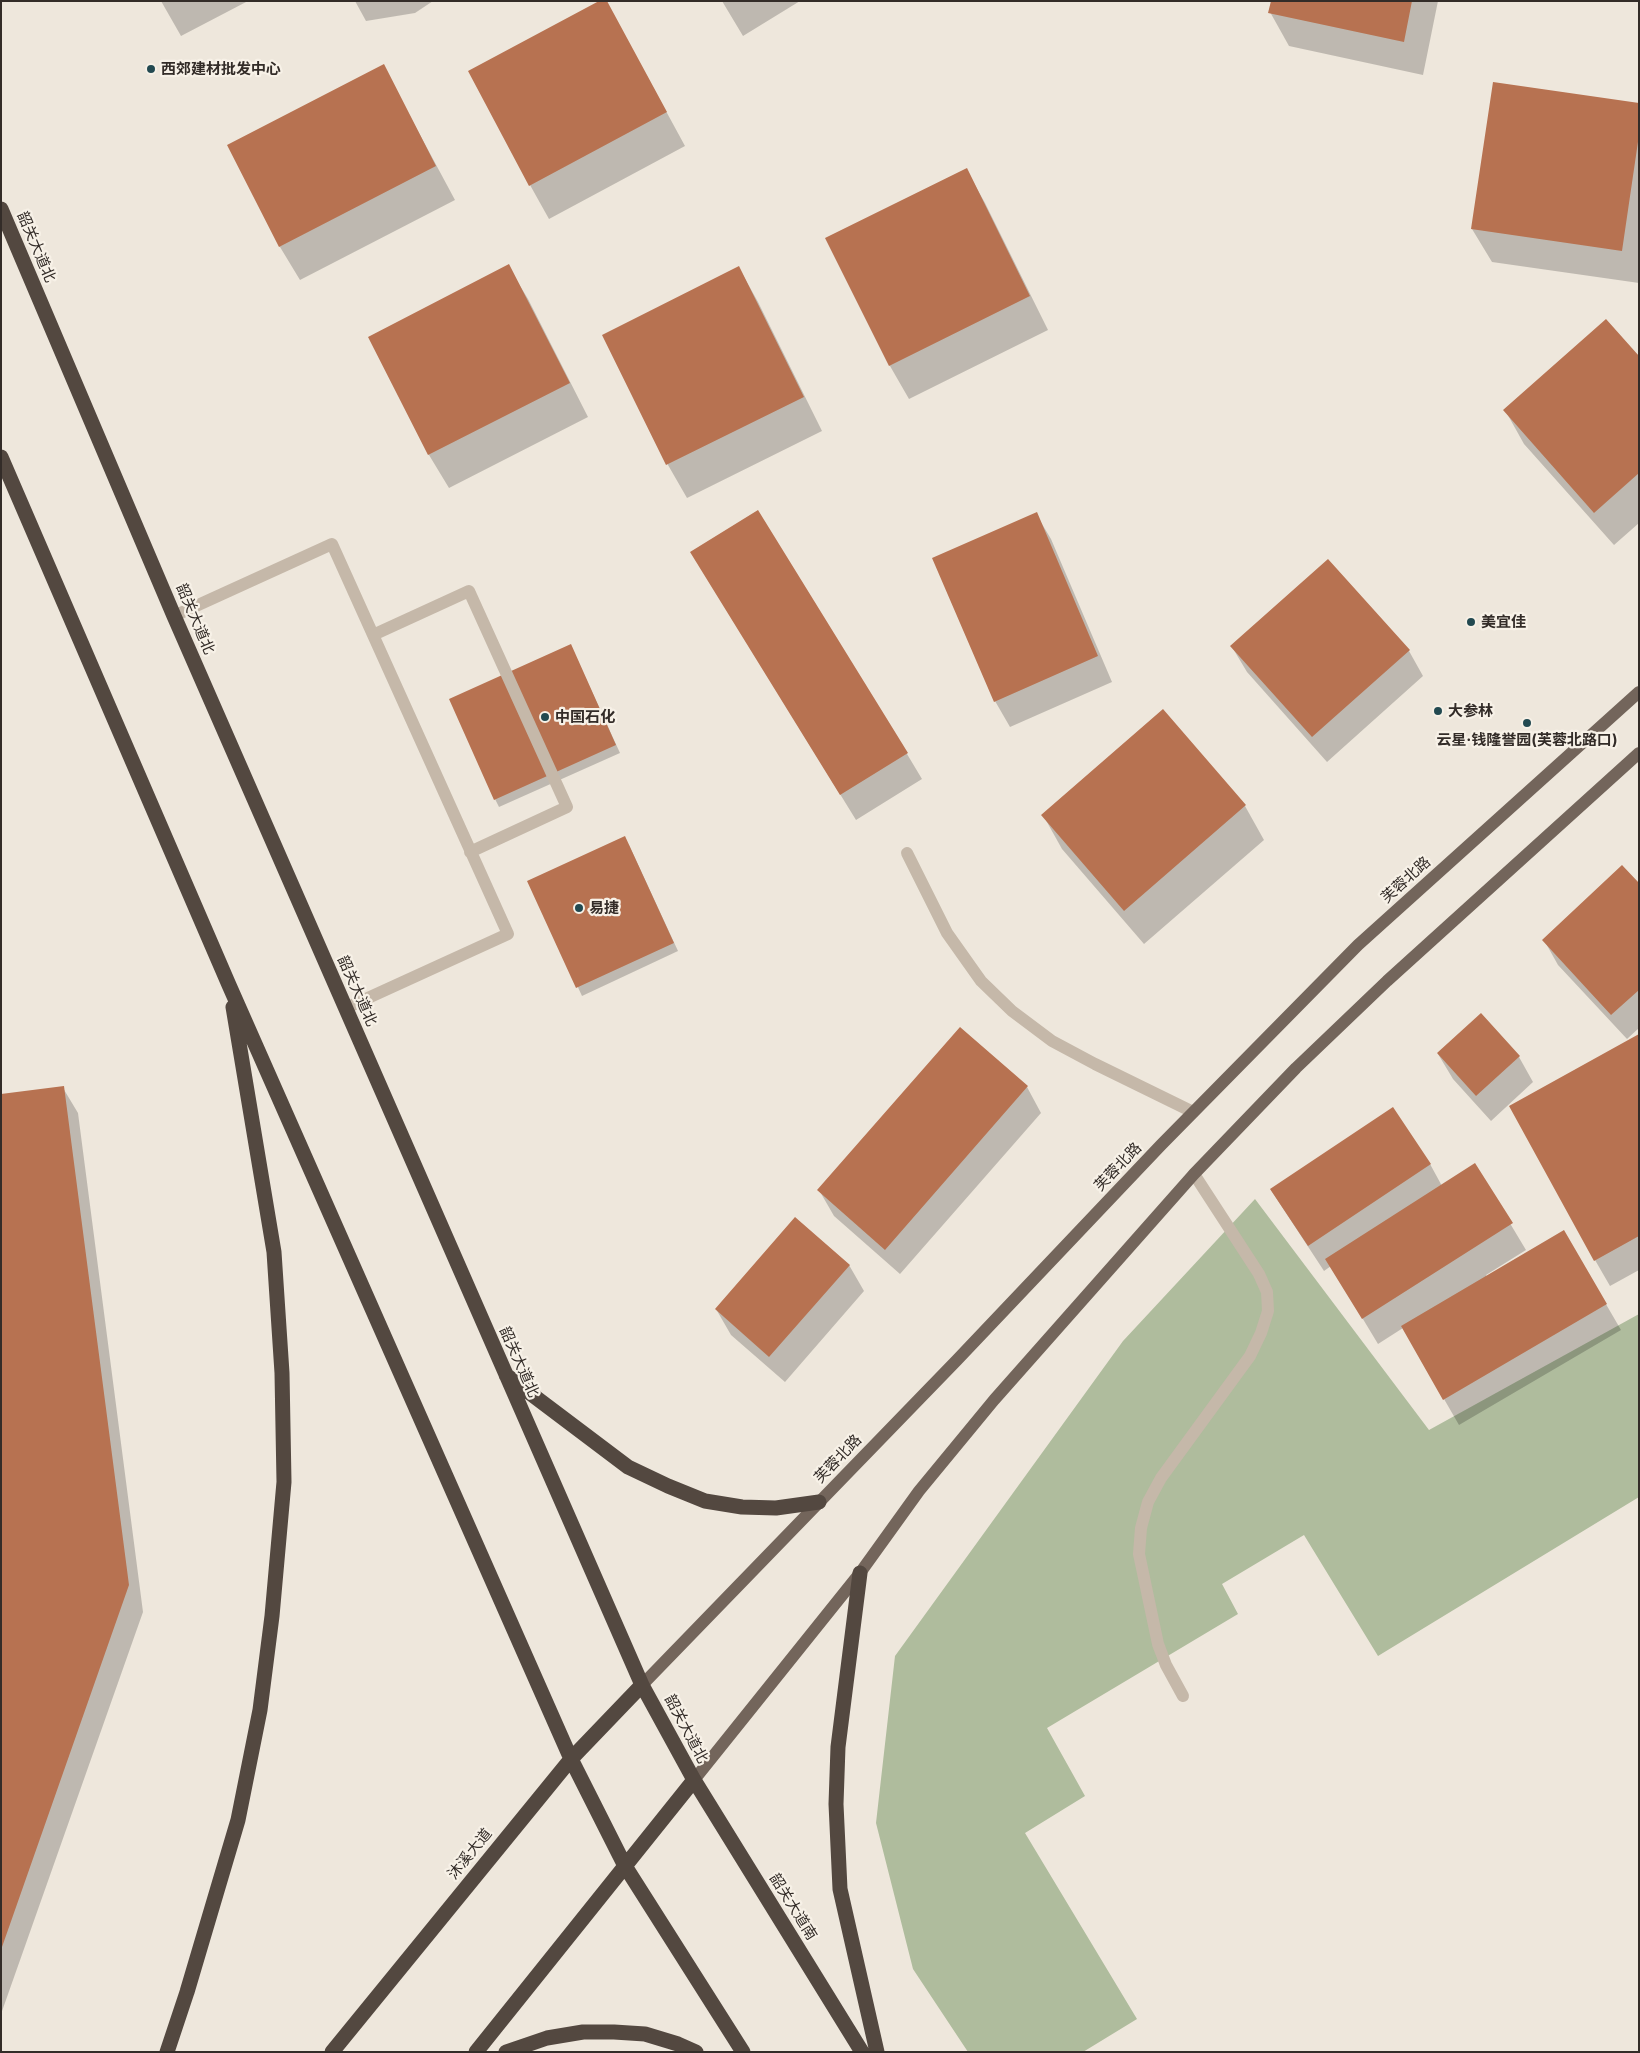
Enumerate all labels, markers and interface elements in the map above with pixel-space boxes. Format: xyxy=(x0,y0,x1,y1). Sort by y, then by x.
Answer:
place label: 西郊建材批发中心 xyxy=(161,60,281,78)
marker: 西郊建材批发中心 xyxy=(145,63,157,75)
street label: 韶关大道北 xyxy=(13,209,59,285)
street label: 韶关大道北 xyxy=(172,581,218,657)
place label: 美宜佳 xyxy=(1481,613,1526,631)
marker: 美宜佳 xyxy=(1465,616,1477,628)
place label: 大参林 xyxy=(1448,702,1493,720)
marker: 大参林 xyxy=(1432,705,1444,717)
place label: 中国石化 xyxy=(555,708,615,726)
marker: 中国石化 xyxy=(539,711,551,723)
marker: 云星·钱隆誉园(芙蓉北路口) xyxy=(1521,717,1533,729)
place label: 云星·钱隆誉园(芙蓉北路口) xyxy=(1436,731,1618,749)
street label: 芙蓉北路 xyxy=(1378,853,1434,907)
place label: 易捷 xyxy=(589,899,619,917)
marker: 易捷 xyxy=(573,902,585,914)
street label: 韶关大道北 xyxy=(334,953,380,1029)
street label: 芙蓉北路 xyxy=(1091,1139,1145,1195)
street label: 韶关大道北 xyxy=(496,1324,542,1400)
street label: 芙蓉北路 xyxy=(811,1431,865,1487)
street label: 韶关大道北 xyxy=(660,1692,712,1766)
street label: 沐溪大道 xyxy=(444,1825,496,1883)
street label: 韶关大道南 xyxy=(765,1870,821,1944)

